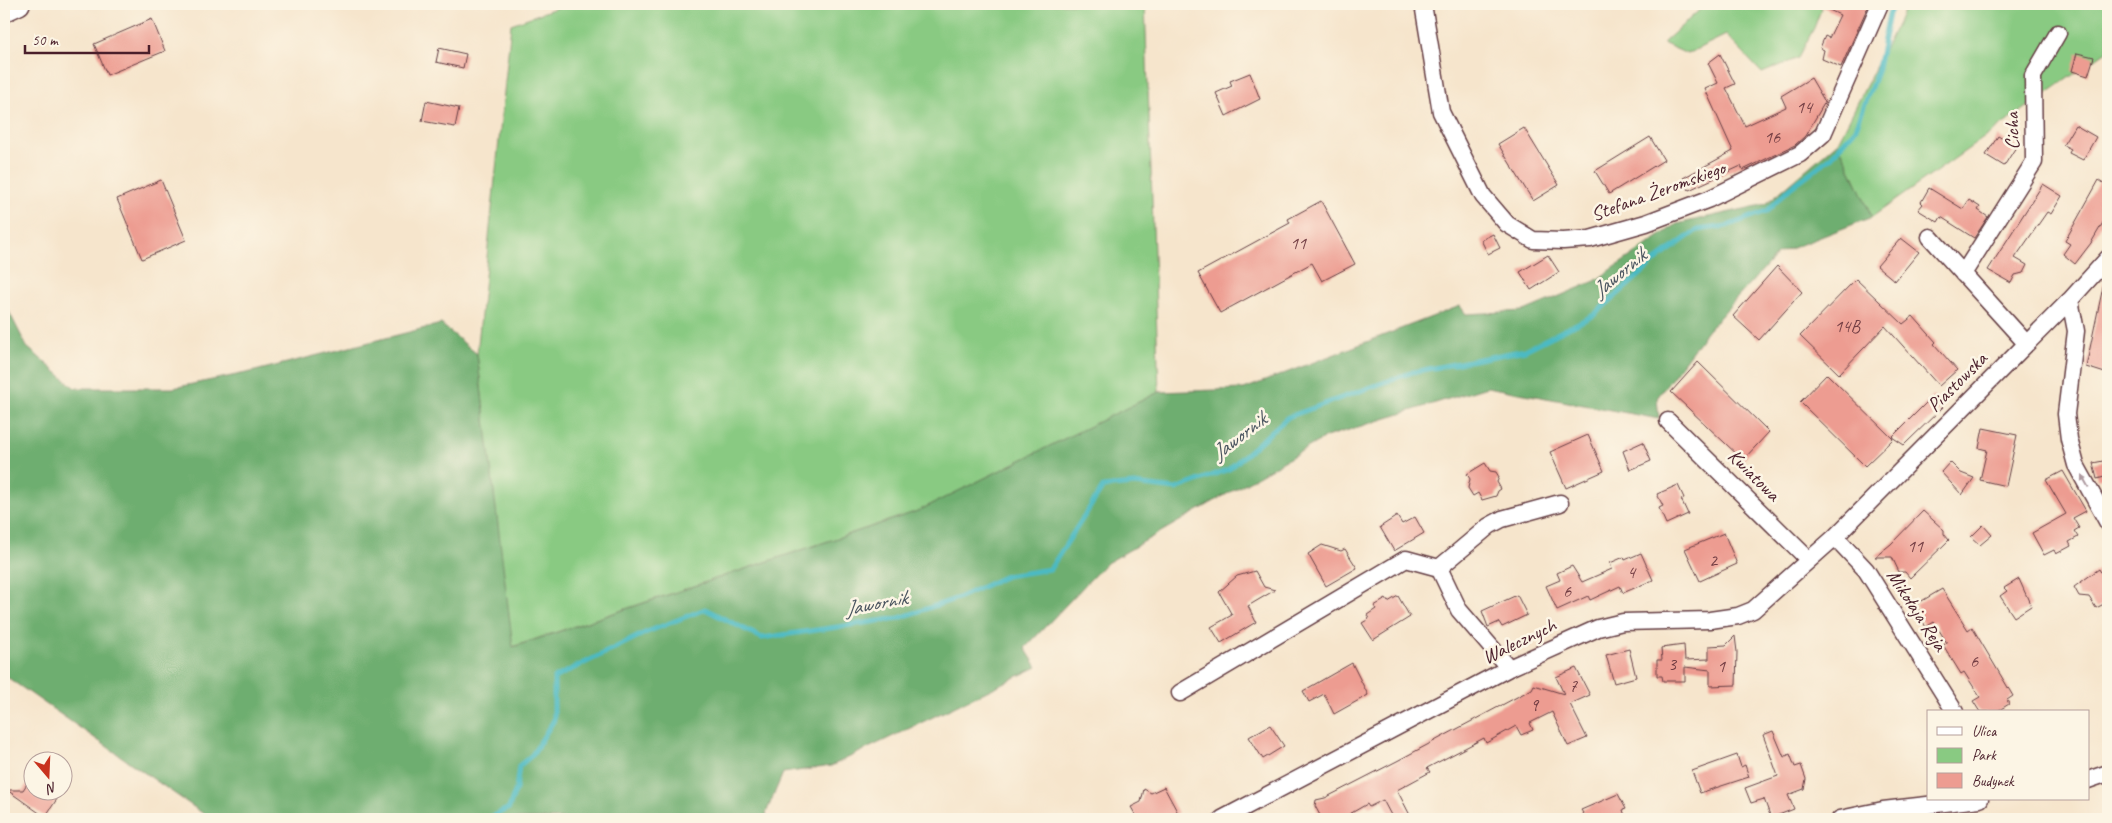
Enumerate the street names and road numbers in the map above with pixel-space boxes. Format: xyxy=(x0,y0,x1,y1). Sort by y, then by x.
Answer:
street label: Cicha xyxy=(1999,110,2025,150)
street label: Stefana Żeromskiego xyxy=(1587,154,1730,227)
street label: Piastowska xyxy=(1922,346,1993,417)
street label: Kwiatowa xyxy=(1722,443,1786,507)
street label: Mikołaja Reja xyxy=(1881,564,1953,657)
street label: Walecznych xyxy=(1478,612,1561,670)

